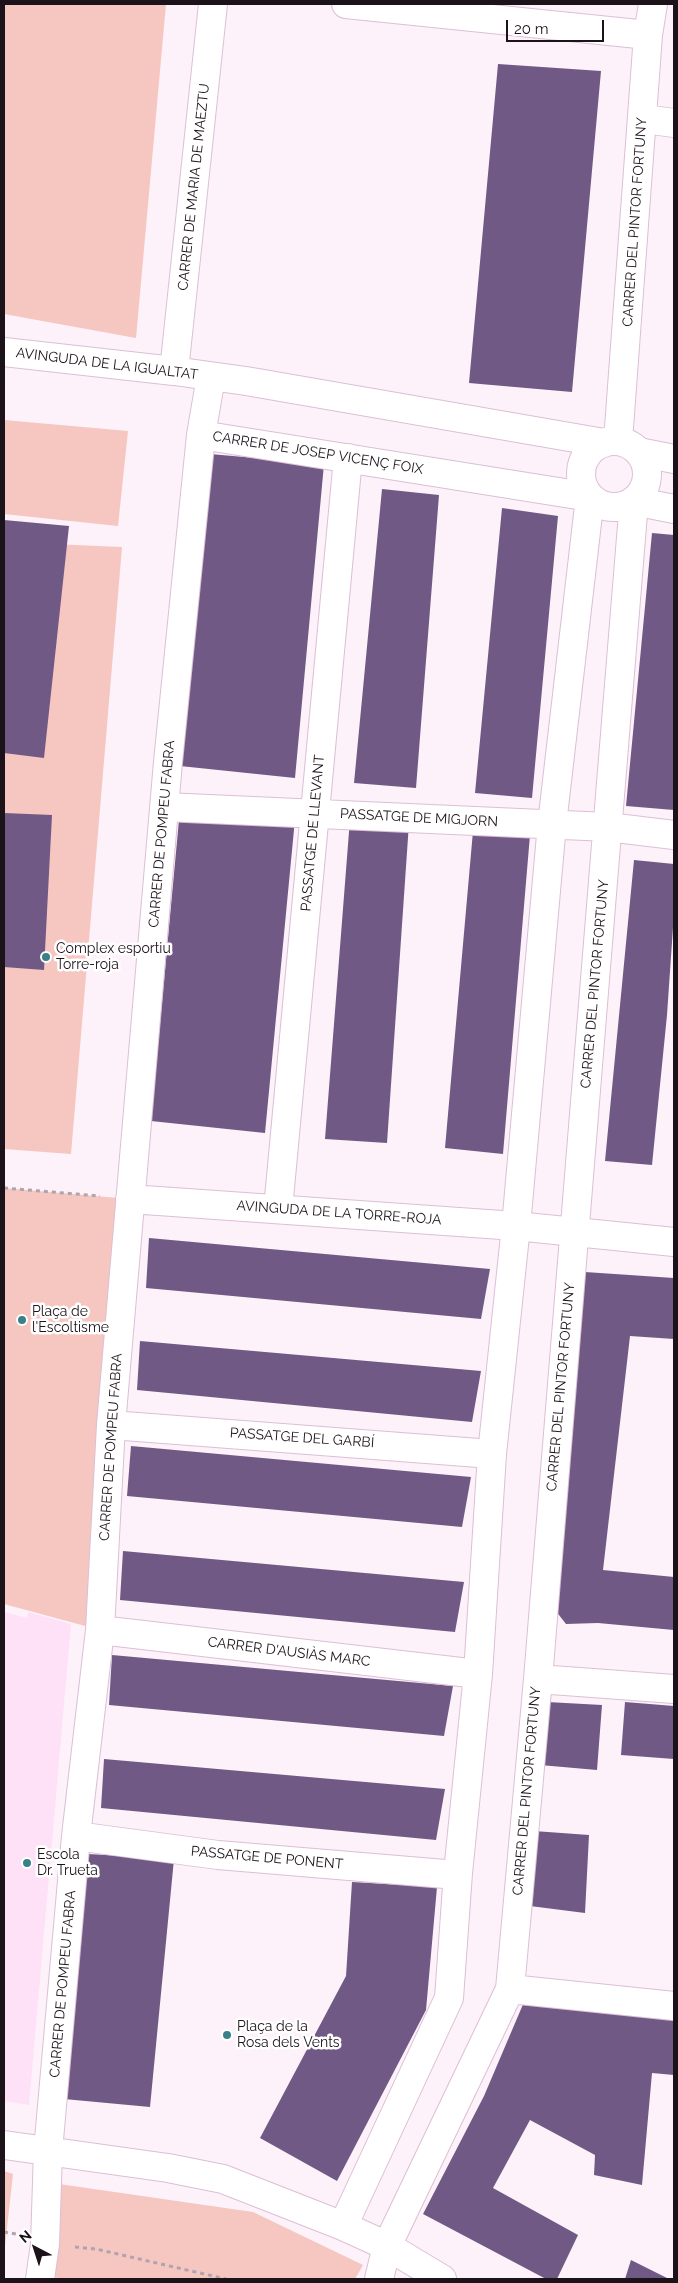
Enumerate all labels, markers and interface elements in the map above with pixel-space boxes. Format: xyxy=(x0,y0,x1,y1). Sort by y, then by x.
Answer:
scale bar xyxy=(508,10,606,42)
text: 20 m xyxy=(514,20,549,38)
street label: CARRER DE MARIA DE MAEZTU xyxy=(175,83,213,291)
street label: CARRER DEL PINTOR FORTUNY xyxy=(619,117,651,327)
street label: AVINGUDA DE LA IGUALTAT xyxy=(15,344,199,384)
street label: CARRER DE JOSEP VICENÇ FOIX xyxy=(211,428,425,478)
street label: CARRER DE POMPEU FABRA xyxy=(145,740,179,928)
street label: PASSATGE DE LLEVANT xyxy=(298,754,328,912)
street label: PASSATGE DE MIGJORN xyxy=(340,805,498,831)
street label: CARRER DEL PINTOR FORTUNY xyxy=(577,879,613,1089)
place label: Complex esportiu Torre-roja xyxy=(56,941,171,974)
marker: Complex esportiu Torre-roja xyxy=(40,951,52,963)
street label: AVINGUDA DE LA TORRE-ROJA xyxy=(236,1197,442,1229)
street label: CARRER DEL PINTOR FORTUNY xyxy=(543,1282,579,1492)
place label: Plaça de l'Escoltisme xyxy=(32,1304,109,1336)
marker: Plaça de l'Escoltisme xyxy=(16,1314,28,1326)
street label: CARRER DE POMPEU FABRA xyxy=(96,1353,126,1541)
street label: PASSATGE DEL GARBÍ xyxy=(229,1425,375,1451)
street label: CARRER D'AUSIÀS MARC xyxy=(207,1634,371,1670)
street label: CARRER DEL PINTOR FORTUNY xyxy=(509,1686,545,1896)
street label: PASSATGE DE PONENT xyxy=(190,1843,344,1873)
place label: Escola Dr. Trueta xyxy=(37,1847,98,1880)
marker: Escola Dr. Trueta xyxy=(21,1857,33,1869)
street label: CARRER DE POMPEU FABRA xyxy=(46,1890,80,2078)
place label: Plaça de la Rosa dels Vents xyxy=(237,2019,340,2052)
marker: Plaça de la Rosa dels Vents xyxy=(221,2029,233,2041)
north arrow xyxy=(10,2223,60,2273)
text: N xyxy=(16,2227,35,2246)

